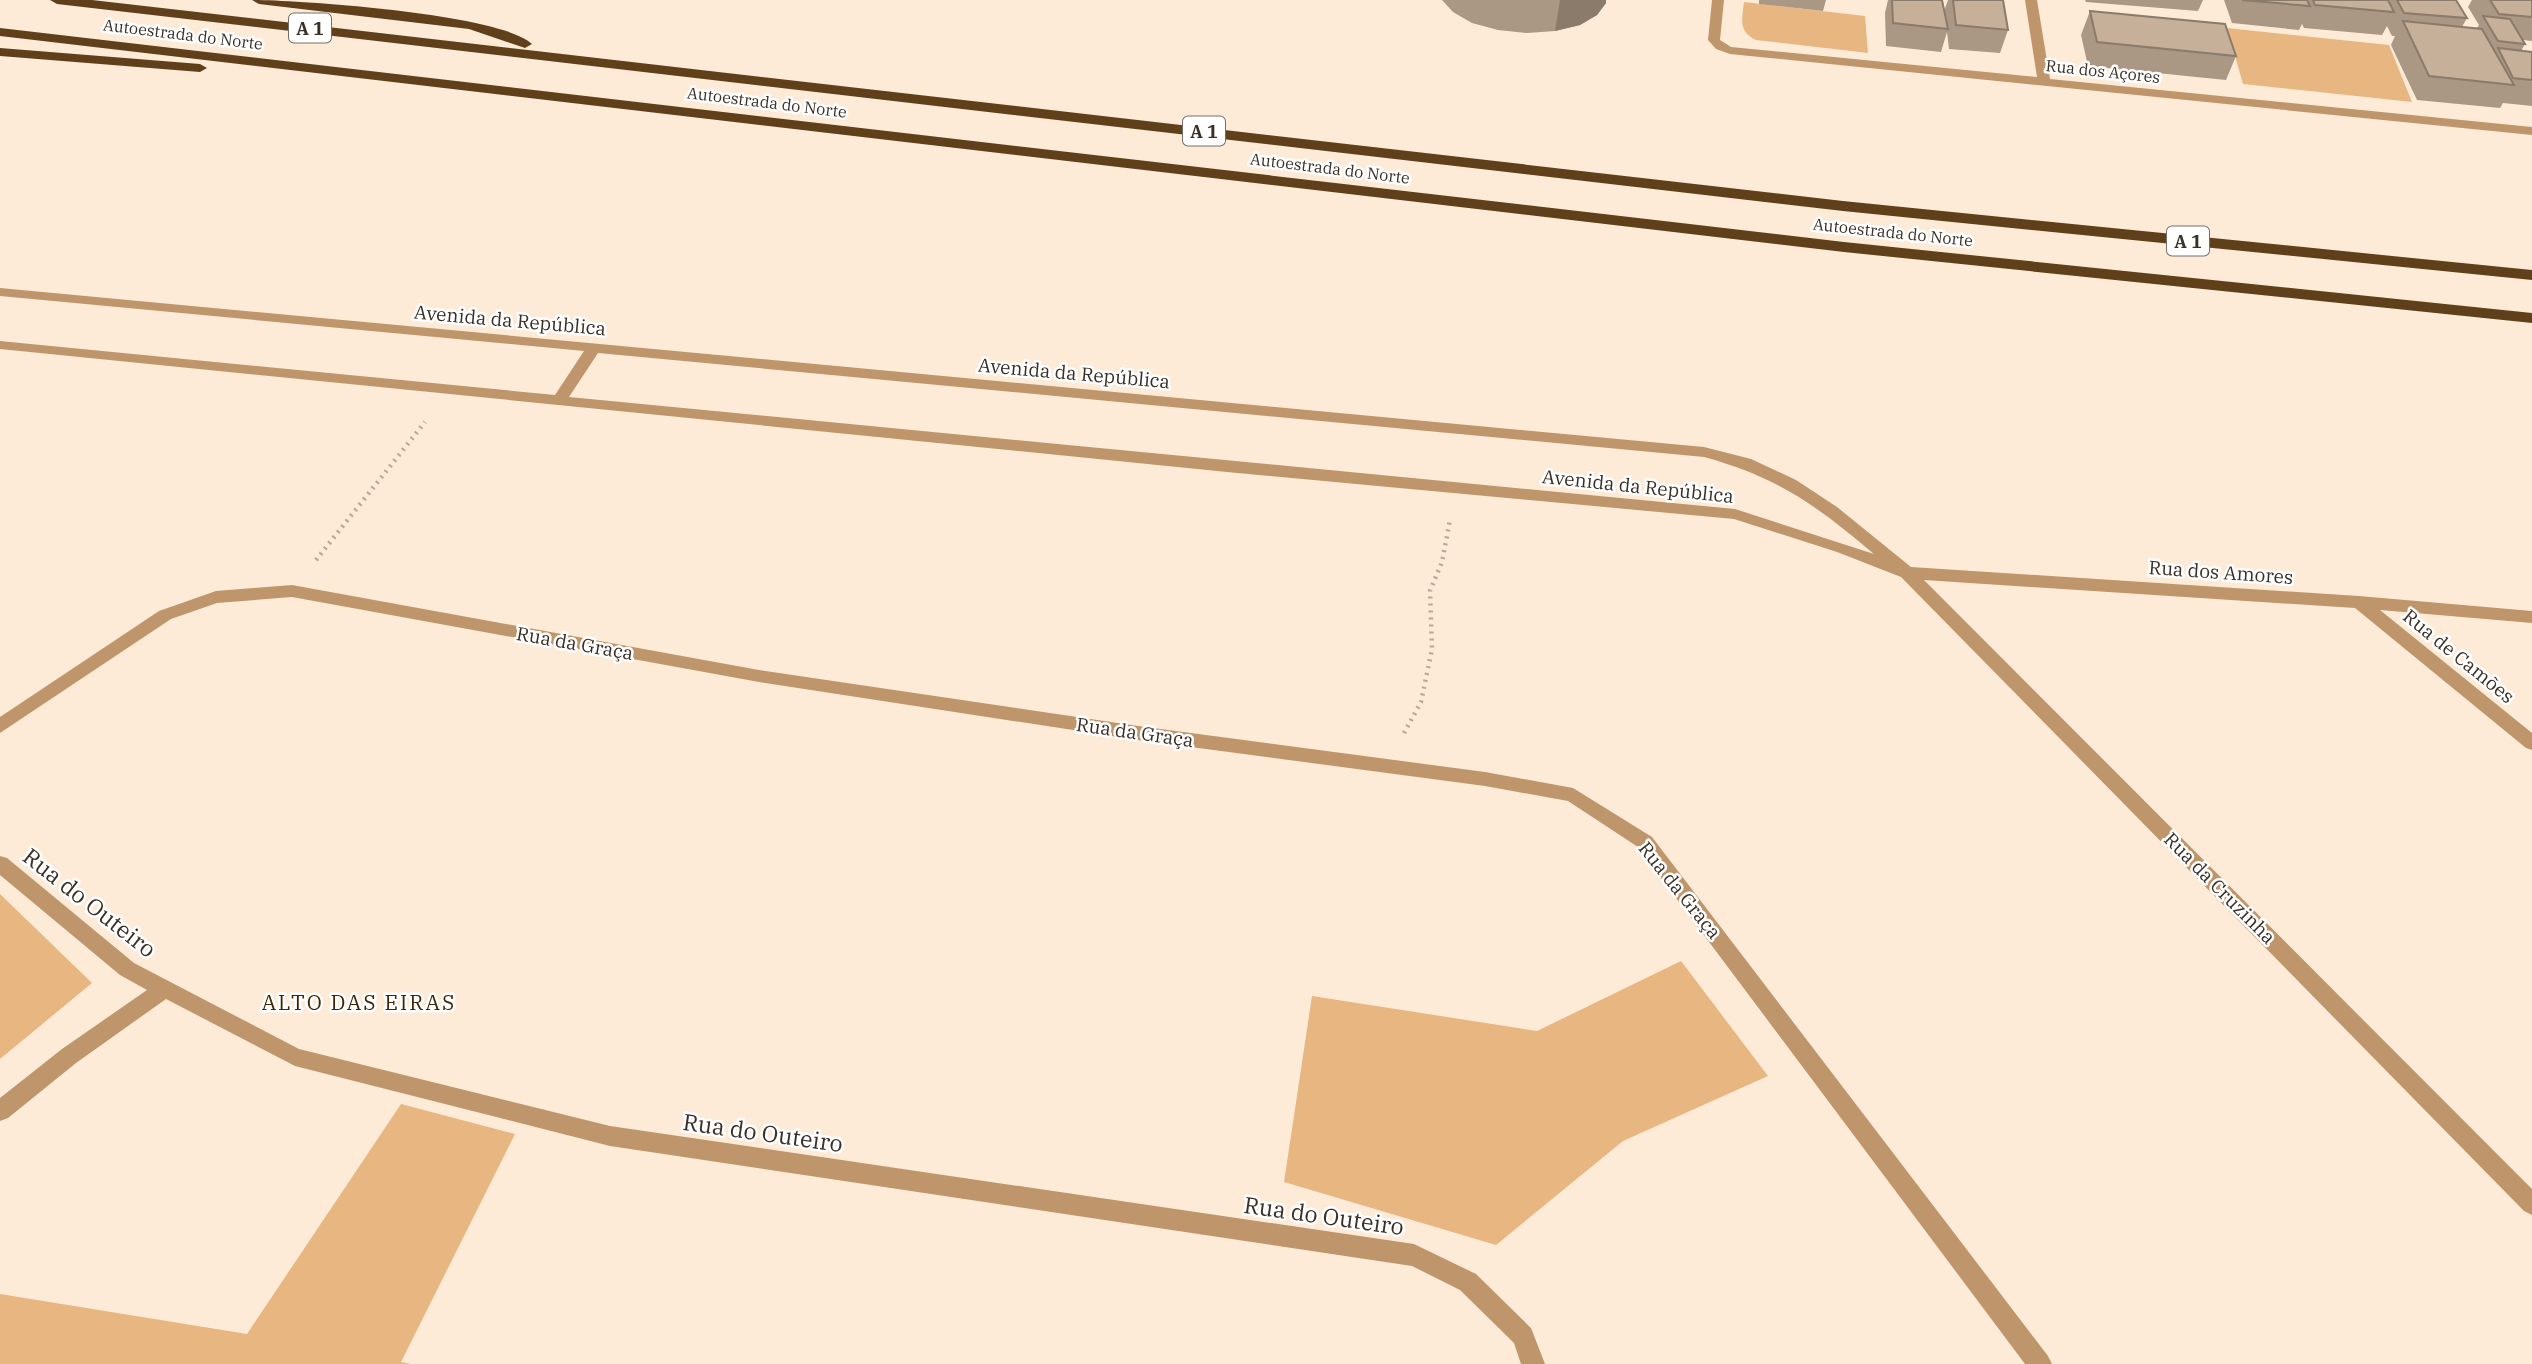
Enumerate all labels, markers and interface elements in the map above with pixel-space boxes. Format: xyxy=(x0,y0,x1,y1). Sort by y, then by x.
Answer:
road number: A 1 xyxy=(289,13,331,42)
street label: Autoestrada do Norte xyxy=(102,14,264,54)
street label: Rua dos Açores xyxy=(2045,55,2161,87)
street label: Autoestrada do Norte xyxy=(686,82,848,122)
road number: A 1 xyxy=(1183,116,1225,146)
street label: Autoestrada do Norte xyxy=(1249,148,1411,188)
street label: Autoestrada do Norte xyxy=(1812,214,1974,250)
road number: A 1 xyxy=(2167,227,2209,256)
street label: Avenida da República xyxy=(413,300,607,340)
street label: Avenida da República xyxy=(977,353,1171,393)
street label: Avenida da República xyxy=(1541,464,1735,508)
street label: Rua dos Amores xyxy=(2148,555,2294,589)
street label: Rua de Camões xyxy=(2398,604,2520,708)
street label: Rua da Graça xyxy=(515,621,635,665)
street label: Rua da Graça xyxy=(1075,712,1195,752)
street label: Rua da Cruzinha xyxy=(2159,827,2281,949)
street label: Rua da Graça xyxy=(1633,837,1727,943)
street label: Rua do Outeiro xyxy=(17,841,163,963)
district label: ALTO DAS EIRAS xyxy=(262,988,456,1016)
street label: Rua do Outeiro xyxy=(681,1106,845,1158)
street label: Rua do Outeiro xyxy=(1242,1189,1406,1241)

